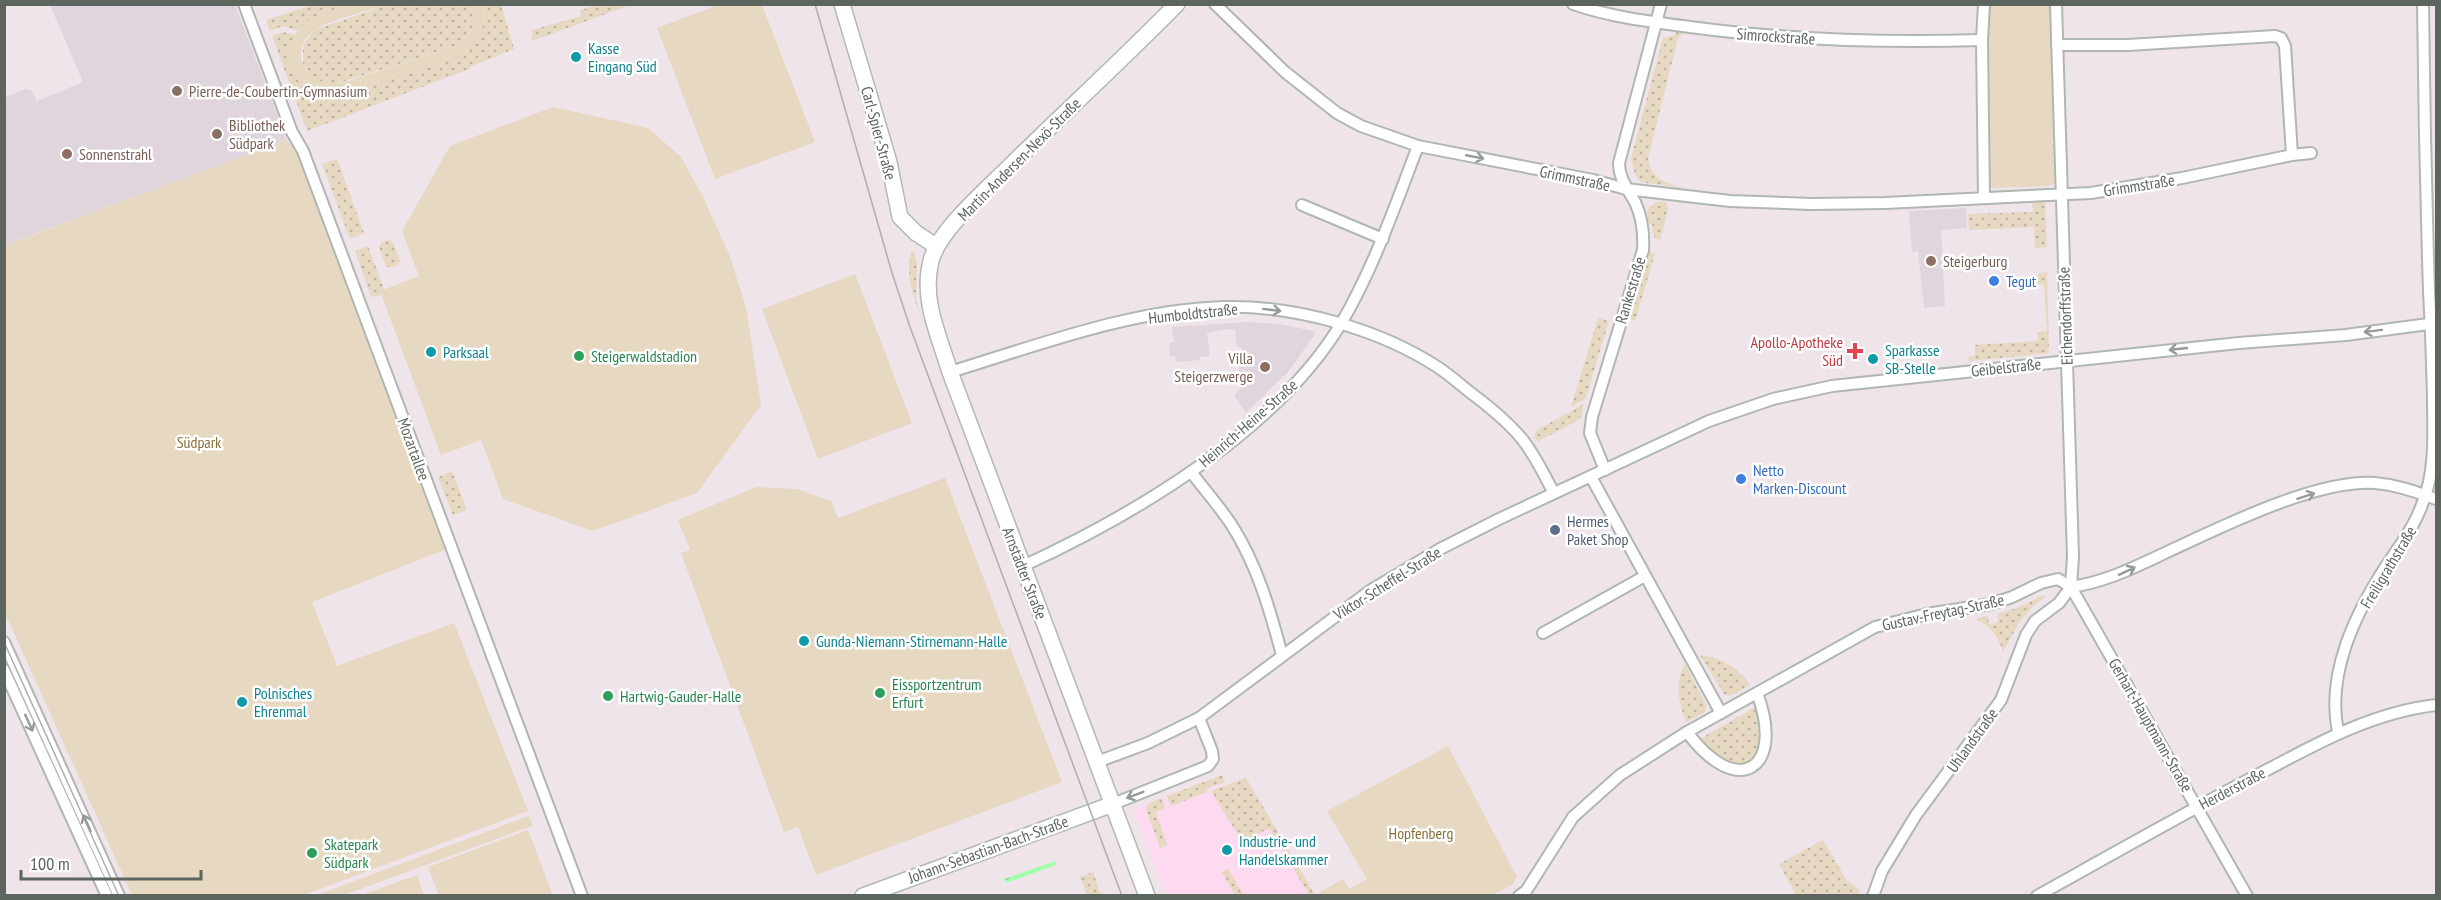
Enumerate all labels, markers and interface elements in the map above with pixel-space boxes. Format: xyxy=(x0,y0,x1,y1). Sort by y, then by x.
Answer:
street label: Simrockstraße xyxy=(1736,23,1816,49)
place label: Kasse Eingang Süd xyxy=(588,38,657,76)
marker: Kasse Eingang Süd xyxy=(569,50,583,64)
place label: Pierre-de-Coubertin-Gymnasium xyxy=(189,81,367,101)
marker: Pierre-de-Coubertin-Gymnasium xyxy=(170,84,184,98)
street label: Carl-Spier-Straße xyxy=(857,84,901,182)
street label: Martin-Andersen-Nexö-Straße xyxy=(953,93,1085,225)
place label: Bibliothek Südpark xyxy=(229,115,286,153)
marker: Bibliothek Südpark xyxy=(210,127,224,141)
place label: Sonnenstrahl xyxy=(79,144,152,164)
marker: Sonnenstrahl xyxy=(60,147,74,161)
one-way arrow xyxy=(1465,152,1485,163)
street label: Grimmstraße xyxy=(1538,161,1612,195)
street label: Grimmstraße xyxy=(2102,170,2176,200)
place label: Steigerburg xyxy=(1943,251,2007,271)
street label: Rankestraße xyxy=(1610,254,1650,326)
marker: Steigerburg xyxy=(1924,254,1938,268)
street label: Eichendorffstraße xyxy=(2053,267,2077,365)
place label: Tegut xyxy=(2006,271,2037,291)
marker: Tegut xyxy=(1987,274,2001,288)
street label: Humboldtstraße xyxy=(1147,298,1239,328)
one-way arrow xyxy=(1262,305,1282,316)
one-way arrow xyxy=(2363,326,2383,337)
place label: Apollo-Apotheke Süd xyxy=(1750,332,1843,370)
place label: Sparkasse SB-Stelle xyxy=(1885,340,1940,378)
place label: Parksaal xyxy=(443,342,489,362)
marker: Apollo-Apotheke Süd xyxy=(1848,344,1862,358)
one-way arrow xyxy=(2169,344,2189,355)
marker: Parksaal xyxy=(424,345,438,359)
place label: Steigerwaldstadion xyxy=(591,346,697,366)
place label: Villa Steigerzwerge xyxy=(1174,348,1253,386)
marker: Steigerwaldstadion xyxy=(572,349,586,363)
marker: Sparkasse SB-Stelle xyxy=(1866,352,1880,366)
street label: Geibelstraße xyxy=(1970,353,2042,381)
marker: Villa Steigerzwerge xyxy=(1258,360,1272,374)
street label: Heinrich-Heine-Straße xyxy=(1195,375,1301,471)
street label: Mozartallee xyxy=(393,415,435,483)
park label: Südpark xyxy=(177,432,222,452)
place label: Netto Marken-Discount xyxy=(1753,460,1847,498)
marker: Netto Marken-Discount xyxy=(1734,472,1748,486)
one-way arrow xyxy=(2296,489,2315,500)
place label: Hermes Paket Shop xyxy=(1567,511,1628,549)
street label: Freiligrathstraße xyxy=(2356,522,2420,612)
marker: Hermes Paket Shop xyxy=(1548,523,1562,537)
street label: Arnstädter Straße xyxy=(998,524,1052,622)
street label: Viktor-Scheffel-Straße xyxy=(1329,542,1444,625)
one-way arrow xyxy=(2117,564,2135,576)
street label: Gustav-Freytag-Straße xyxy=(1880,589,2006,635)
place label: Gunda-Niemann-Stirnemann-Halle xyxy=(816,631,1007,651)
marker: Gunda-Niemann-Stirnemann-Halle xyxy=(797,634,811,648)
street label: Gerhart-Hauptmann-Straße xyxy=(2105,655,2197,795)
place label: Eissportzentrum Erfurt xyxy=(892,674,982,712)
place label: Polnisches Ehrenmal xyxy=(254,683,312,721)
place label: Hartwig-Gauder-Halle xyxy=(620,686,741,706)
marker: Eissportzentrum Erfurt xyxy=(873,686,887,700)
marker: Hartwig-Gauder-Halle xyxy=(601,689,615,703)
marker: Polnisches Ehrenmal xyxy=(235,695,249,709)
street label: Uhlandstraße xyxy=(1942,704,2002,776)
one-way arrow xyxy=(24,713,35,731)
street label: Herderstraße xyxy=(2195,762,2269,814)
one-way arrow xyxy=(1127,790,1145,801)
street label: Johann-Sebastian-Bach-Straße xyxy=(904,811,1071,888)
one-way arrow xyxy=(80,814,91,832)
park label: Hopfenberg xyxy=(1389,823,1453,843)
place label: Industrie- und Handelskammer xyxy=(1239,831,1329,869)
place label: Skatepark Südpark xyxy=(324,834,379,872)
scale bar xyxy=(21,843,201,881)
marker: Industrie- und Handelskammer xyxy=(1220,843,1234,857)
marker: Skatepark Südpark xyxy=(305,846,319,860)
text: 100 m xyxy=(30,852,70,875)

